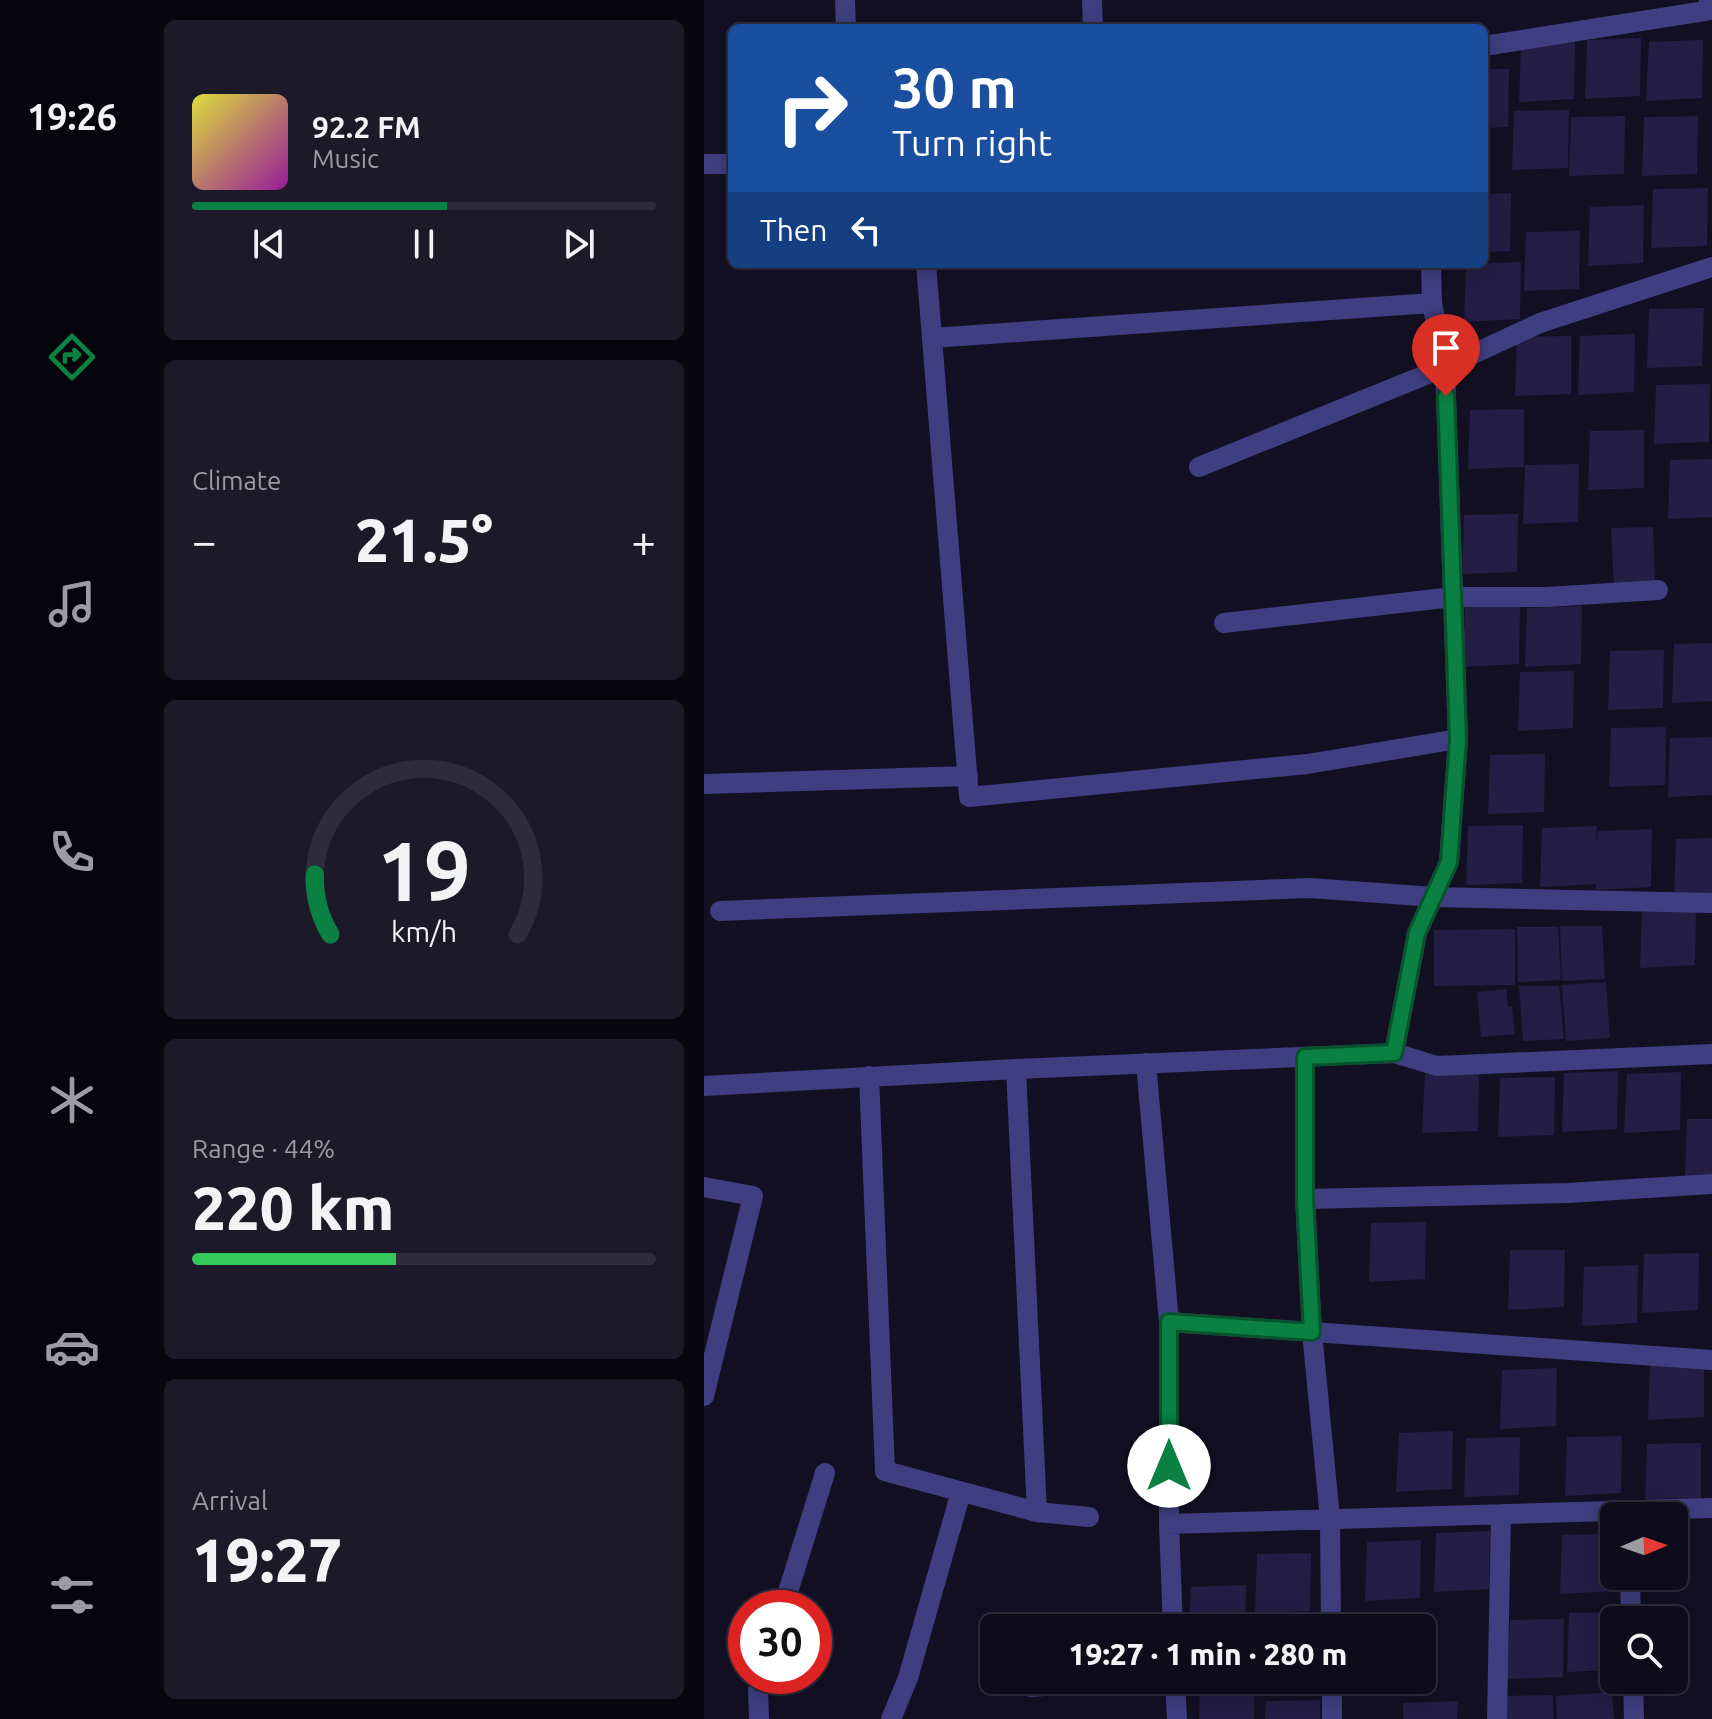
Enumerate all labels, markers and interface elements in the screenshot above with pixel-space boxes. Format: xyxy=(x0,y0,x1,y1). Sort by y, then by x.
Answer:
icon: right xyxy=(760,56,864,160)
text: 30 m xyxy=(892,56,1017,119)
text: 19:26 xyxy=(27,96,117,137)
text: 92.2 FM xyxy=(312,110,421,144)
text: Turn right xyxy=(892,122,1052,163)
text: Music xyxy=(312,144,379,173)
icon: left xyxy=(844,208,888,252)
text: Then xyxy=(760,213,828,247)
icon: previous xyxy=(247,222,291,266)
icon: pause xyxy=(402,222,446,266)
icon: next xyxy=(557,222,601,266)
pin xyxy=(1412,314,1480,396)
icon: arrive xyxy=(1424,326,1468,370)
icon: directions xyxy=(44,329,100,385)
text: Climate xyxy=(192,466,281,495)
text: 21.5° xyxy=(355,506,493,573)
text: − xyxy=(192,516,217,565)
text: + xyxy=(631,516,656,565)
icon: music xyxy=(44,576,100,632)
text: 19 xyxy=(377,823,471,917)
icon: phone xyxy=(44,824,100,880)
text: km/h xyxy=(391,916,457,948)
icon: climate xyxy=(44,1072,100,1128)
text: Range · 44% xyxy=(192,1134,335,1163)
text: 220 km xyxy=(192,1174,394,1241)
icon: car xyxy=(44,1319,100,1375)
position arrow xyxy=(1127,1424,1211,1508)
text: Arrival xyxy=(192,1486,268,1515)
north arrow xyxy=(1600,1502,1688,1590)
map controls xyxy=(1600,1502,1688,1694)
text: 19:27 xyxy=(192,1526,342,1593)
icon: filters xyxy=(44,1567,100,1623)
speed limit sign: 30 xyxy=(728,1590,832,1694)
button: search xyxy=(1600,1606,1688,1694)
text: 19:27 · 1 min · 280 m xyxy=(1069,1637,1347,1671)

